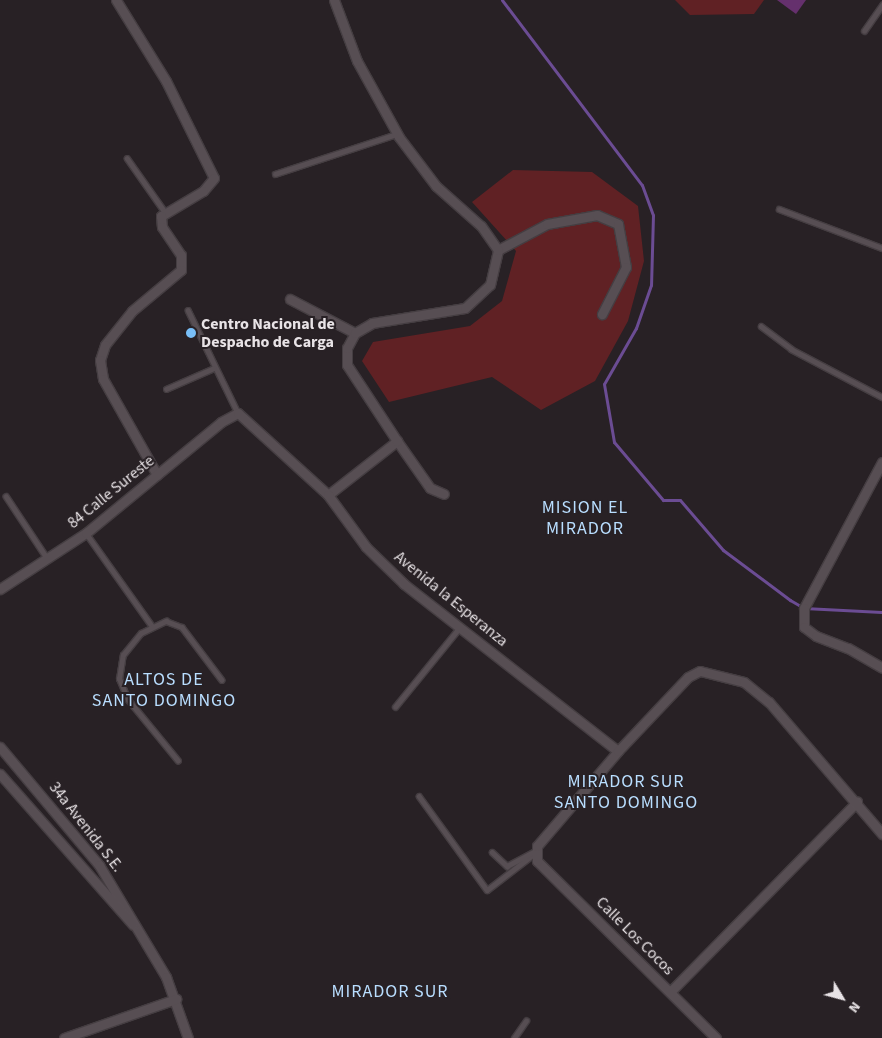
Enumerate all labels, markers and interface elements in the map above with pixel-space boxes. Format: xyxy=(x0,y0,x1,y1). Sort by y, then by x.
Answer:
place label: Centro Nacional de Despacho de Carga xyxy=(201,314,335,352)
marker: Centro Nacional de Despacho de Carga xyxy=(185,327,197,339)
street label: 84 Calle Sureste xyxy=(64,451,158,533)
district label: MISION EL MIRADOR xyxy=(541,498,629,540)
street label: Avenida la Esperanza xyxy=(390,547,512,651)
district label: ALTOS DE SANTO DOMINGO xyxy=(90,670,238,712)
district label: MIRADOR SUR SANTO DOMINGO xyxy=(552,772,700,814)
street label: 34a Avenida S.E. xyxy=(45,778,127,876)
street label: Calle Los Cocos xyxy=(592,893,678,979)
north arrow xyxy=(817,973,867,1023)
district label: MIRADOR SUR xyxy=(330,981,450,1003)
text: N xyxy=(843,997,865,1017)

